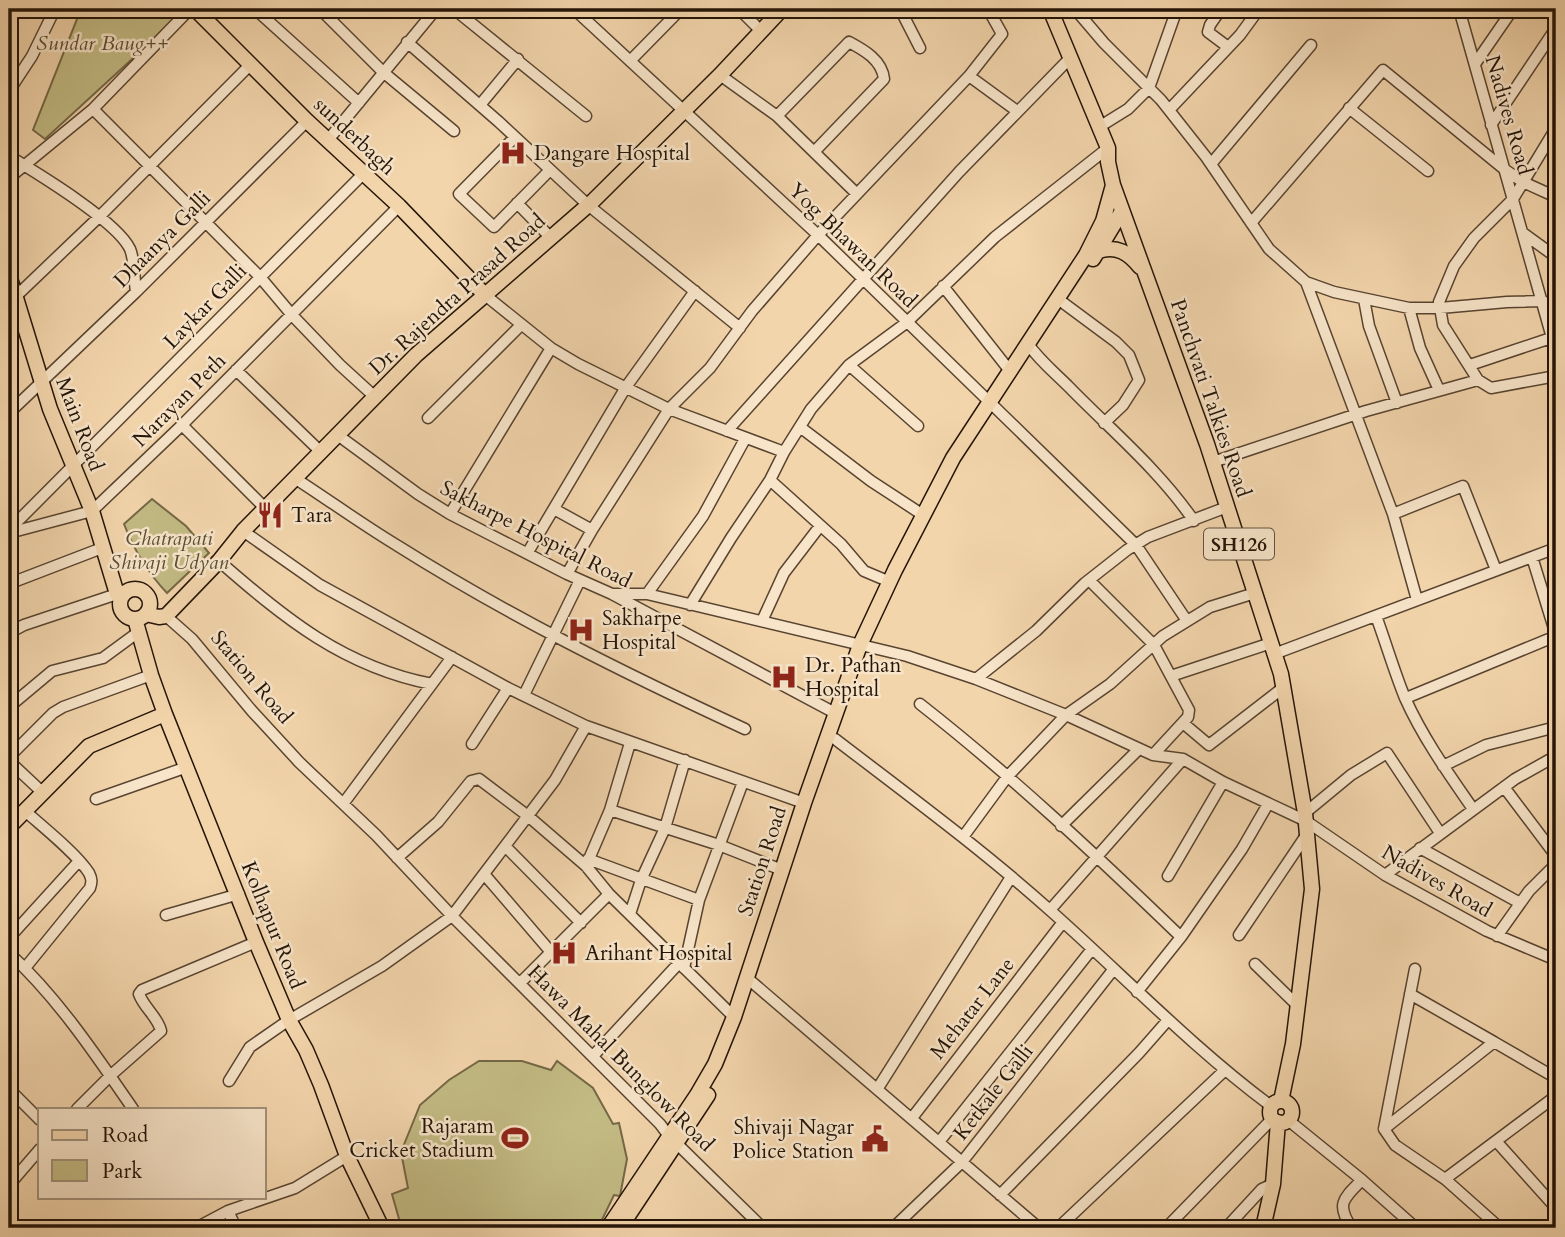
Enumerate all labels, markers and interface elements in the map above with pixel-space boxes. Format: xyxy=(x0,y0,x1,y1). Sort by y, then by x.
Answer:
park label: Sundar Baug++ xyxy=(36,29,168,58)
street label: Nadives Road xyxy=(1478,52,1539,178)
street label: sunderbagh xyxy=(307,91,402,182)
hospital icon: Dangare Hospital xyxy=(498,138,528,168)
place label: Dangare Hospital xyxy=(534,139,690,168)
street label: Yog Bhawan Road xyxy=(782,176,923,314)
street label: Dhaanya Galli xyxy=(107,184,217,294)
street label: Dr. Rajendra Prasad Road xyxy=(363,207,552,382)
street label: Laykar Galli xyxy=(157,257,254,356)
street label: Panchvati Talkies Road xyxy=(1163,295,1258,501)
street label: Narayan Peth xyxy=(126,347,233,454)
street label: Main Road xyxy=(48,373,111,475)
street label: Sakharpe Hospital Road xyxy=(435,474,636,595)
restaurant icon: Tara xyxy=(255,500,285,530)
place label: Tara xyxy=(291,501,332,530)
park label: Chatrapati Shivaji Udyan xyxy=(109,524,229,577)
road number: SH126 xyxy=(1204,528,1274,559)
place label: Sakharpe Hospital xyxy=(602,604,682,657)
hospital icon: Sakharpe Hospital xyxy=(566,615,596,645)
street label: Station Road xyxy=(204,624,299,730)
place label: Dr. Pathan Hospital xyxy=(805,651,901,704)
hospital icon: Dr. Pathan Hospital xyxy=(769,662,799,692)
street label: Station Road xyxy=(731,803,794,920)
street label: Nadives Road xyxy=(1376,838,1497,925)
street label: Kolhapur Road xyxy=(234,857,311,993)
hospital icon: Arihant Hospital xyxy=(549,938,579,968)
place label: Arihant Hospital xyxy=(585,939,732,968)
street label: Mehatar Lane xyxy=(923,951,1021,1065)
street label: Hawa Mahal Bunglow Road xyxy=(521,958,721,1158)
street label: Ketkale Galli xyxy=(947,1038,1040,1147)
legend xyxy=(38,1108,266,1198)
place label: Rajaram Cricket Stadium xyxy=(349,1112,494,1165)
place label: Shivaji Nagar Police Station xyxy=(732,1113,854,1166)
text: Road xyxy=(102,1121,148,1150)
sports icon: Rajaram Cricket Stadium xyxy=(500,1123,530,1153)
public building icon: Shivaji Nagar Police Station xyxy=(860,1124,890,1154)
text: Park xyxy=(102,1157,143,1186)

